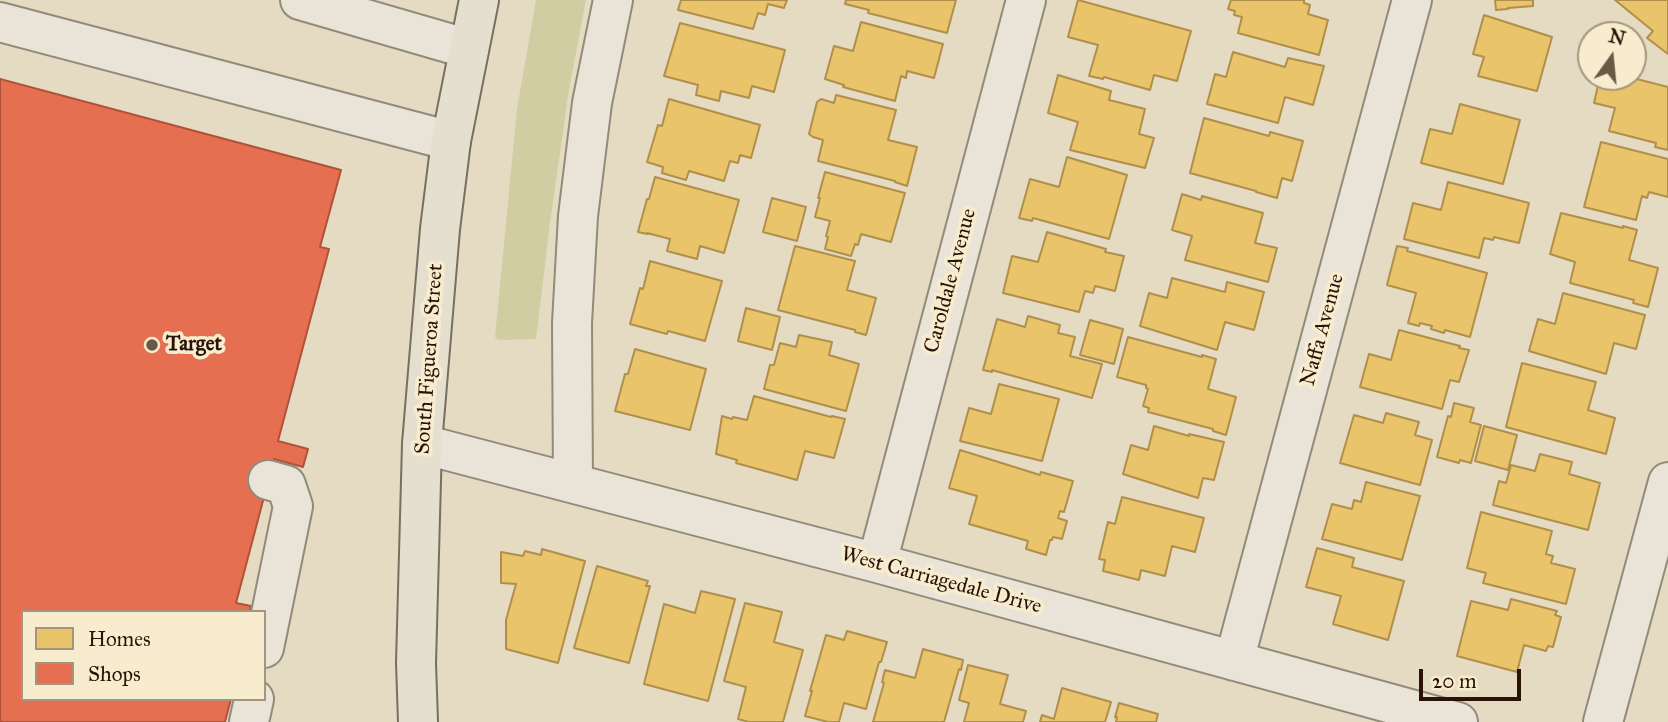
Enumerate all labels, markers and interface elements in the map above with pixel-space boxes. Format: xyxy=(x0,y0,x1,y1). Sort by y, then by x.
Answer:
north arrow xyxy=(1577,21,1647,91)
text: N xyxy=(1606,24,1628,50)
street label: Caroldale Avenue xyxy=(920,206,982,356)
street label: South Figueroa Street xyxy=(411,263,449,455)
street label: Naffa Avenue xyxy=(1296,271,1350,389)
place label: Target xyxy=(166,332,222,358)
marker: Target xyxy=(144,337,160,353)
street label: West Carriagedale Drive xyxy=(838,542,1044,620)
legend xyxy=(21,610,266,701)
text: Homes xyxy=(88,626,151,652)
scale bar xyxy=(1423,656,1524,700)
text: Shops xyxy=(88,661,141,687)
text: 20 m xyxy=(1432,668,1477,694)

